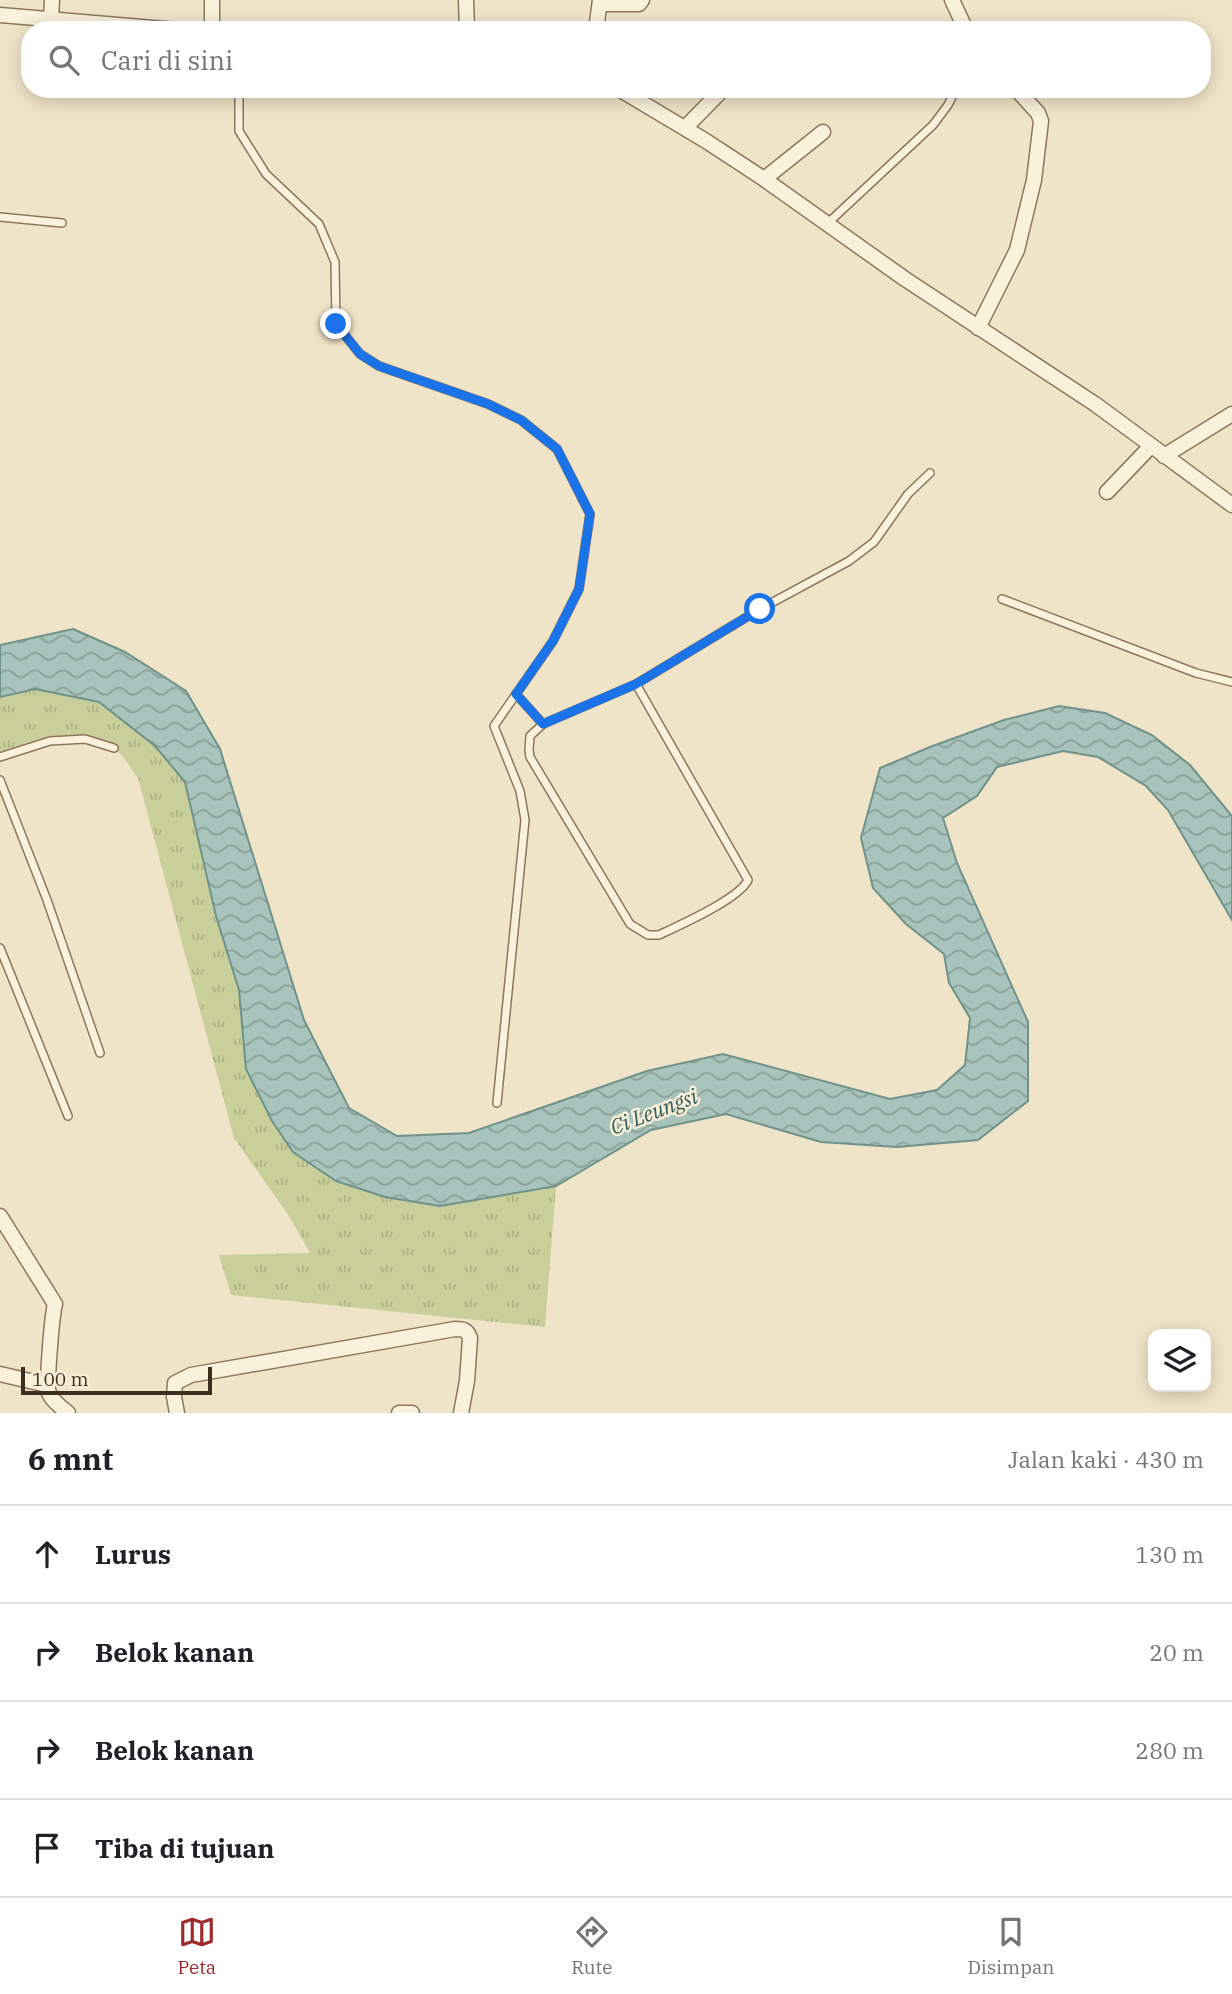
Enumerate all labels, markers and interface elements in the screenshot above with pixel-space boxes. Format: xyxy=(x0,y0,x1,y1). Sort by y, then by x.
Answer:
search box xyxy=(21,21,1211,98)
icon: search xyxy=(45,41,83,79)
text: Cari di sini xyxy=(101,43,233,77)
route end xyxy=(320,308,351,339)
route start xyxy=(744,593,775,624)
water label: Ci Leungsi xyxy=(606,1081,702,1141)
map controls xyxy=(1148,1329,1211,1392)
button: layers xyxy=(1148,1329,1211,1392)
scale bar xyxy=(21,1364,212,1396)
text: 100 m xyxy=(32,1367,89,1391)
text: 6 mnt xyxy=(28,1439,113,1478)
text: Jalan kaki · 430 m xyxy=(1008,1444,1204,1474)
icon: ahead xyxy=(28,1535,66,1573)
text: Lurus xyxy=(95,1537,171,1571)
text: 130 m xyxy=(1135,1539,1204,1569)
icon: right xyxy=(28,1633,66,1671)
text: Belok kanan xyxy=(95,1635,254,1669)
text: 20 m xyxy=(1149,1637,1204,1667)
icon: right xyxy=(28,1731,66,1769)
text: Belok kanan xyxy=(95,1733,254,1767)
text: 280 m xyxy=(1135,1735,1204,1765)
icon: arrive xyxy=(28,1829,66,1867)
text: Tiba di tujuan xyxy=(95,1831,275,1865)
tab: Peta xyxy=(177,1913,216,1979)
tab: Rute xyxy=(571,1913,612,1979)
tab: Disimpan xyxy=(967,1913,1055,1979)

